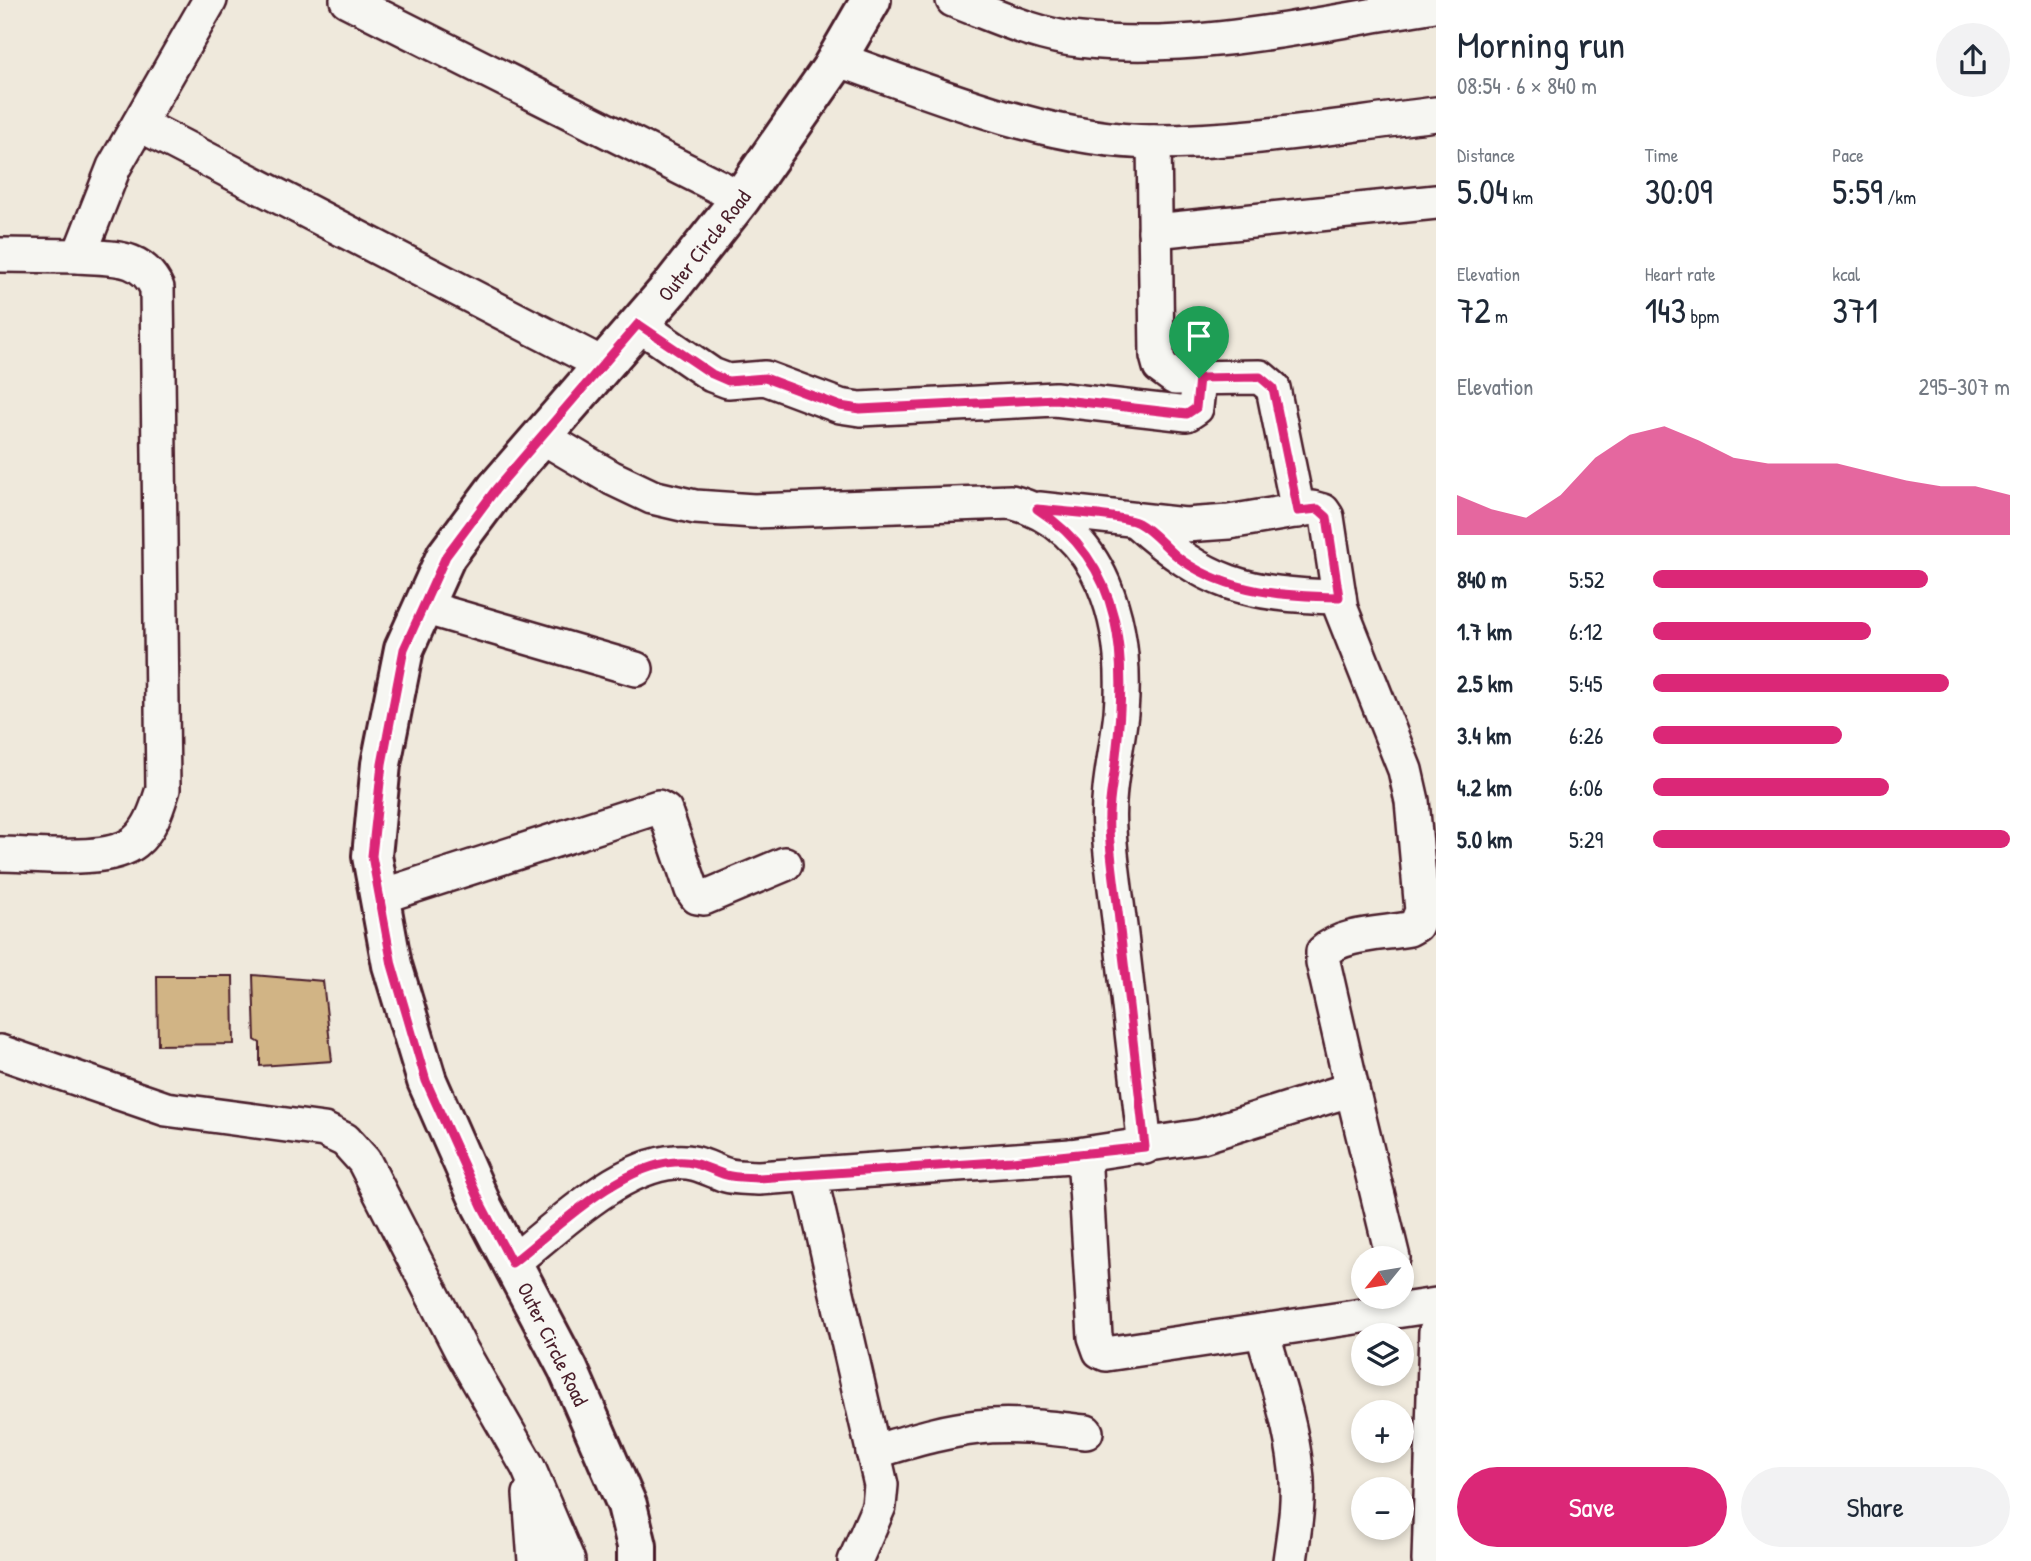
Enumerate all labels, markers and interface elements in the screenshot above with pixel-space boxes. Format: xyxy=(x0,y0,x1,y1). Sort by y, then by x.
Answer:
text: Morning run xyxy=(1457,18,1625,70)
button: share xyxy=(1936,23,2010,97)
text: 08:54 · 6 × 840 m xyxy=(1457,70,1597,101)
text: Distance xyxy=(1457,142,1515,168)
text: Time xyxy=(1645,142,1678,168)
text: Pace xyxy=(1832,142,1864,168)
text: 5.04 xyxy=(1457,168,1508,215)
text: 30:09 xyxy=(1645,168,1713,215)
text: 5:59 xyxy=(1832,168,1883,215)
street label: Outer Circle Road xyxy=(651,184,757,307)
text: km xyxy=(1508,184,1533,210)
text: /km xyxy=(1883,184,1916,210)
text: Elevation xyxy=(1457,261,1520,287)
text: Heart rate xyxy=(1645,261,1716,287)
text: kcal xyxy=(1832,261,1860,287)
text: 72 xyxy=(1457,287,1491,334)
text: 143 xyxy=(1645,287,1686,334)
text: 371 xyxy=(1832,287,1878,334)
text: m xyxy=(1491,303,1508,329)
text: bpm xyxy=(1686,303,1719,329)
pin xyxy=(1169,306,1229,378)
icon: arrive xyxy=(1180,317,1218,355)
text: Elevation xyxy=(1457,371,1533,402)
text: 295–307 m xyxy=(1918,371,2010,402)
text: 840 m xyxy=(1457,564,1507,595)
text: 5:52 xyxy=(1569,564,1605,595)
text: 1.7 km xyxy=(1457,616,1512,647)
text: 6:12 xyxy=(1569,616,1603,647)
text: 2.5 km xyxy=(1457,668,1513,699)
text: 5:45 xyxy=(1569,668,1602,699)
text: 3.4 km xyxy=(1457,720,1511,751)
text: 6:26 xyxy=(1569,720,1603,751)
text: 4.2 km xyxy=(1457,772,1512,803)
text: 6:06 xyxy=(1569,772,1603,803)
text: 5.0 km xyxy=(1457,824,1512,855)
text: 5:29 xyxy=(1569,824,1603,855)
north arrow xyxy=(1351,1246,1414,1309)
map controls xyxy=(1351,1246,1414,1540)
street label: Outer Circle Road xyxy=(511,1277,595,1411)
button: layers xyxy=(1351,1323,1414,1386)
button: + xyxy=(1351,1400,1414,1463)
button: Save xyxy=(1457,1467,1727,1547)
button: Share xyxy=(1741,1467,2010,1547)
button: − xyxy=(1351,1477,1414,1540)

